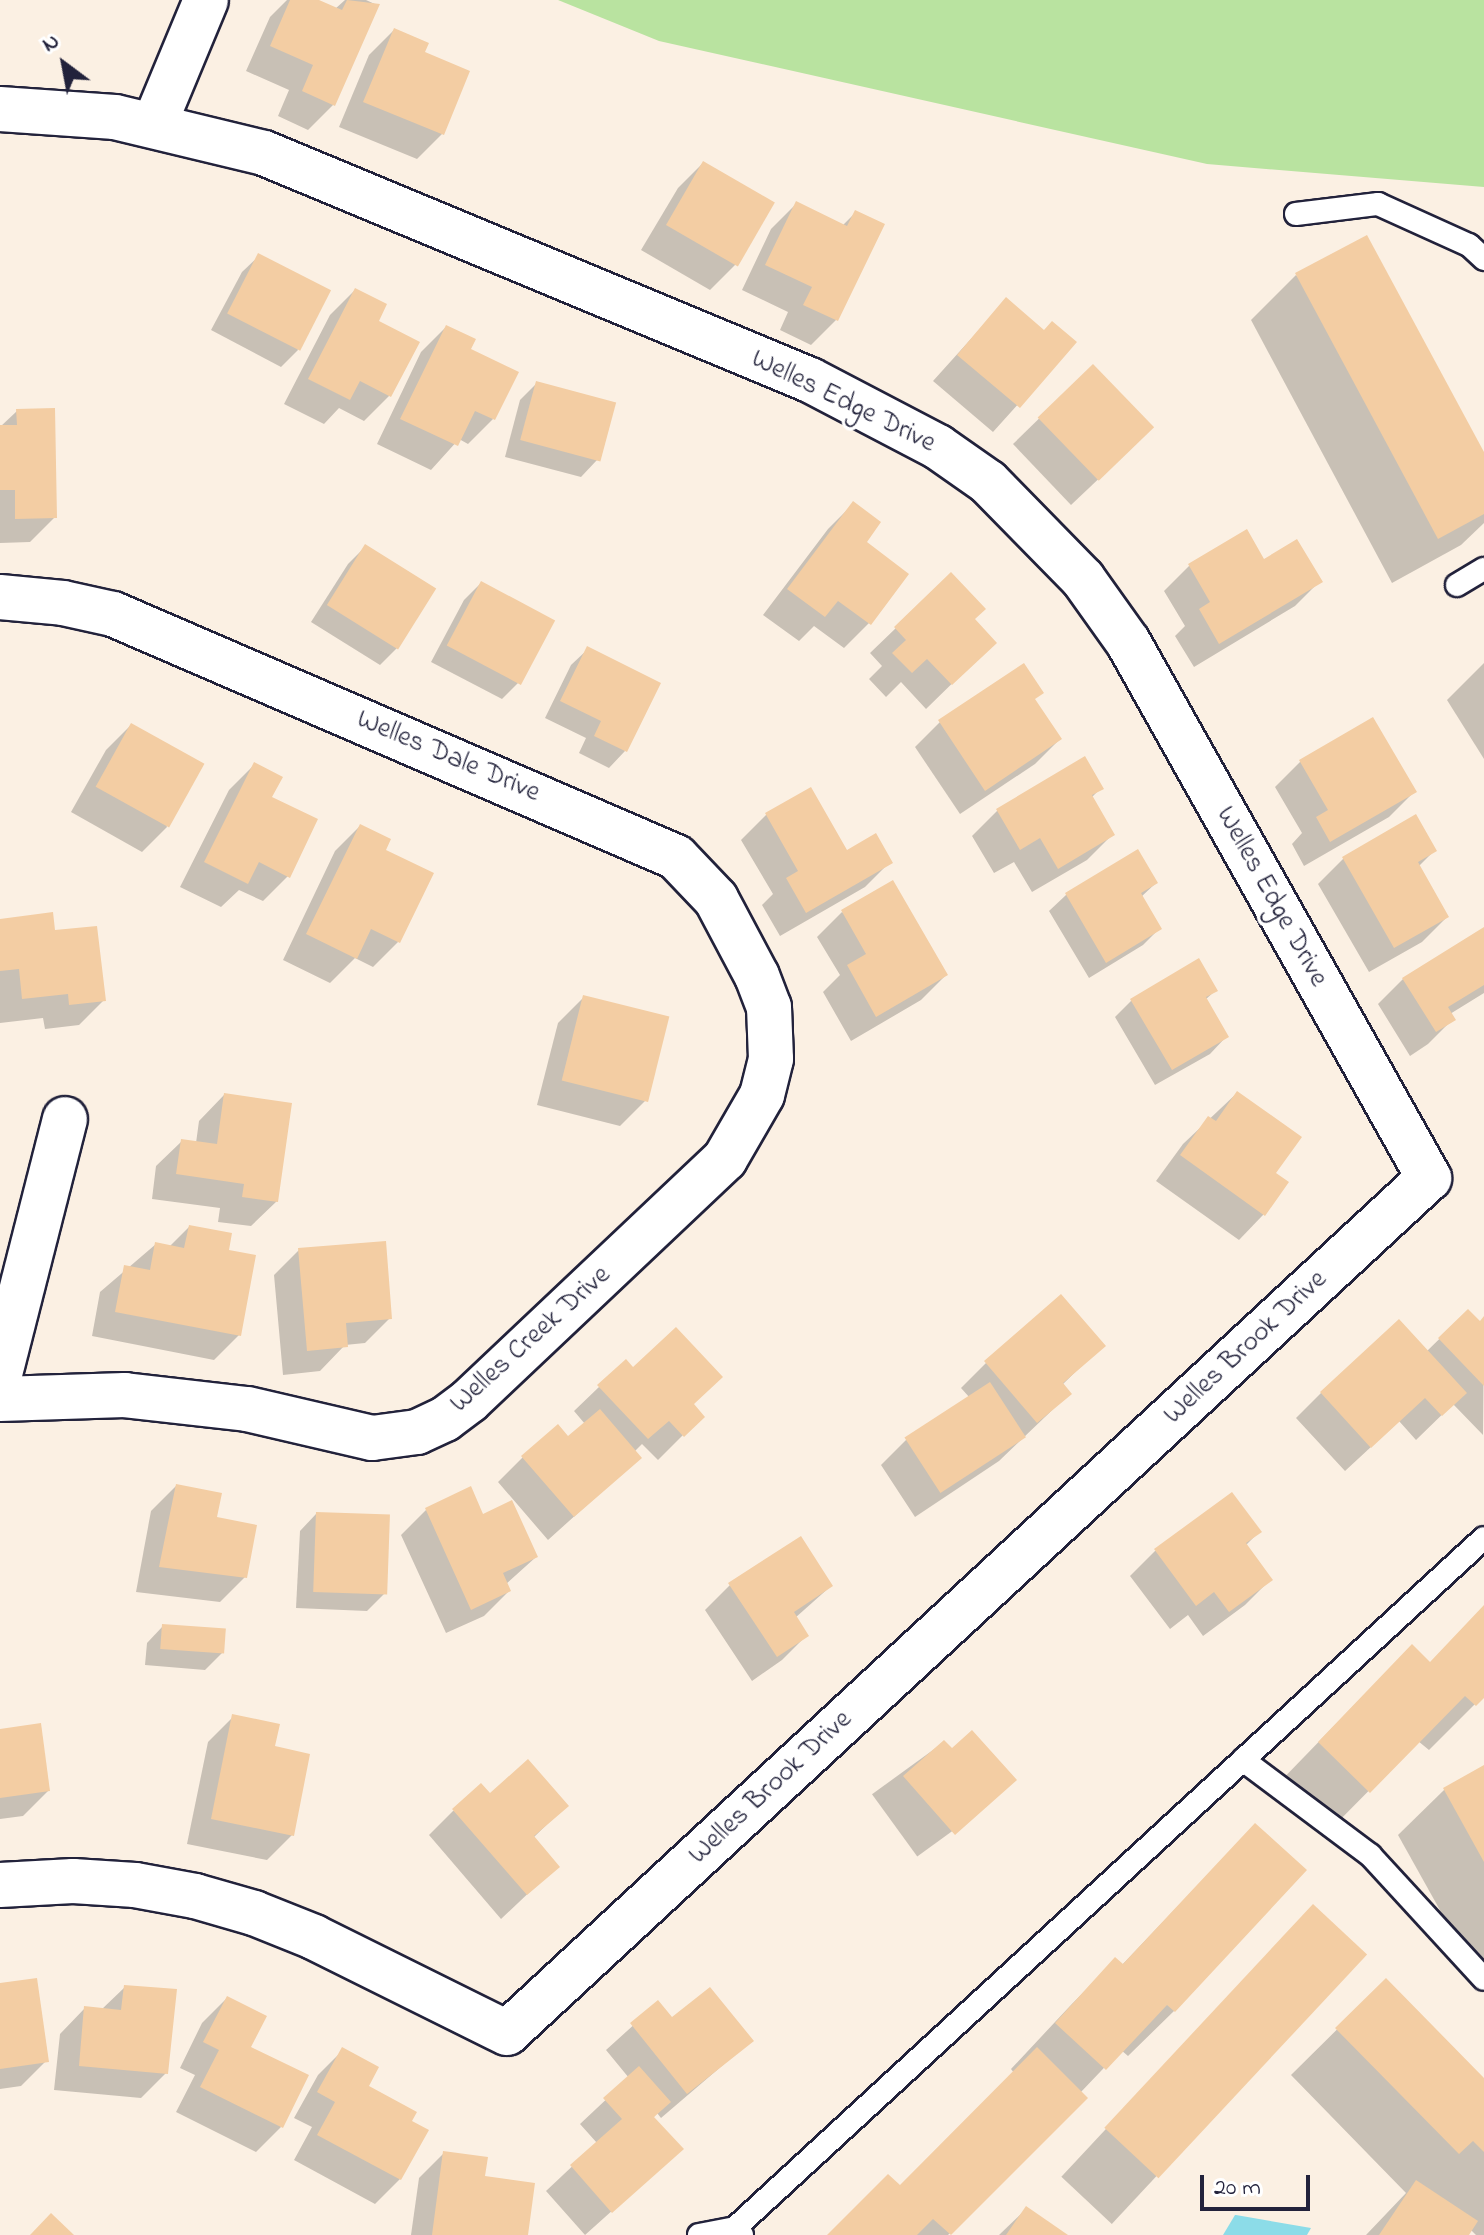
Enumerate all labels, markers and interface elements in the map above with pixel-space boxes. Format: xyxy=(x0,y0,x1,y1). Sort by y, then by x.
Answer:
north arrow xyxy=(24,24,104,104)
text: N xyxy=(36,26,66,61)
street label: Welles Edge Drive xyxy=(745,343,941,461)
street label: Welles Dale Drive xyxy=(351,703,545,811)
street label: Welles Edge Drive xyxy=(1208,801,1334,993)
street label: Welles Creek Drive xyxy=(444,1259,618,1421)
street label: Welles Brook Drive xyxy=(1157,1264,1335,1432)
street label: Welles Brook Drive xyxy=(682,1704,860,1872)
scale bar xyxy=(1204,2159,1314,2209)
text: 20 m xyxy=(1214,2171,1261,2206)

